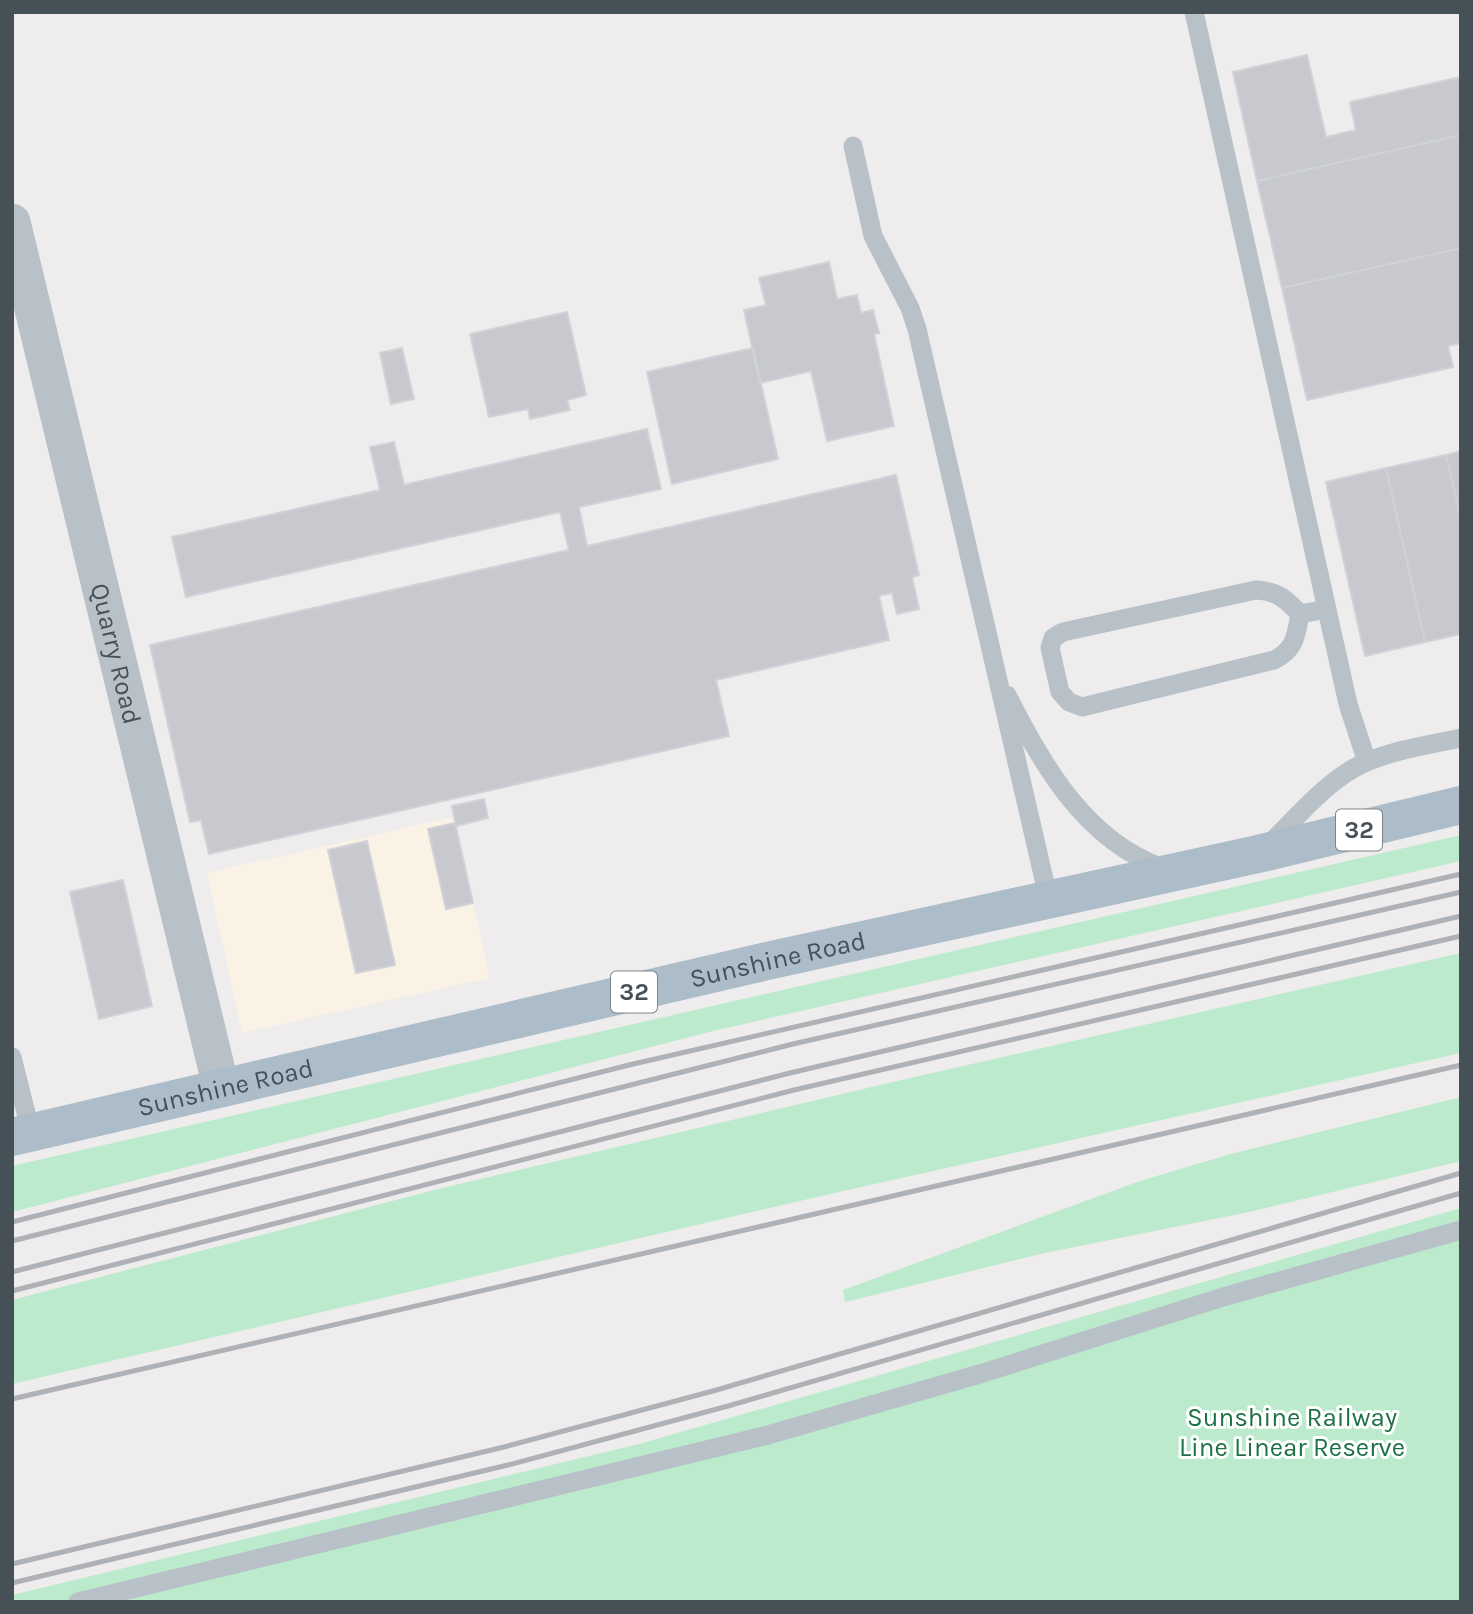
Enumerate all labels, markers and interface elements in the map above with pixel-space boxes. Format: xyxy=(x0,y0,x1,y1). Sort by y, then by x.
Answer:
street label: Quarry Road xyxy=(84,580,148,727)
road number: 32 xyxy=(1336,810,1382,850)
street label: Sunshine Road xyxy=(687,925,869,995)
road number: 32 xyxy=(611,972,657,1012)
street label: Sunshine Road xyxy=(135,1052,316,1123)
park label: Sunshine Railway Line Linear Reserve xyxy=(1179,1402,1405,1463)

